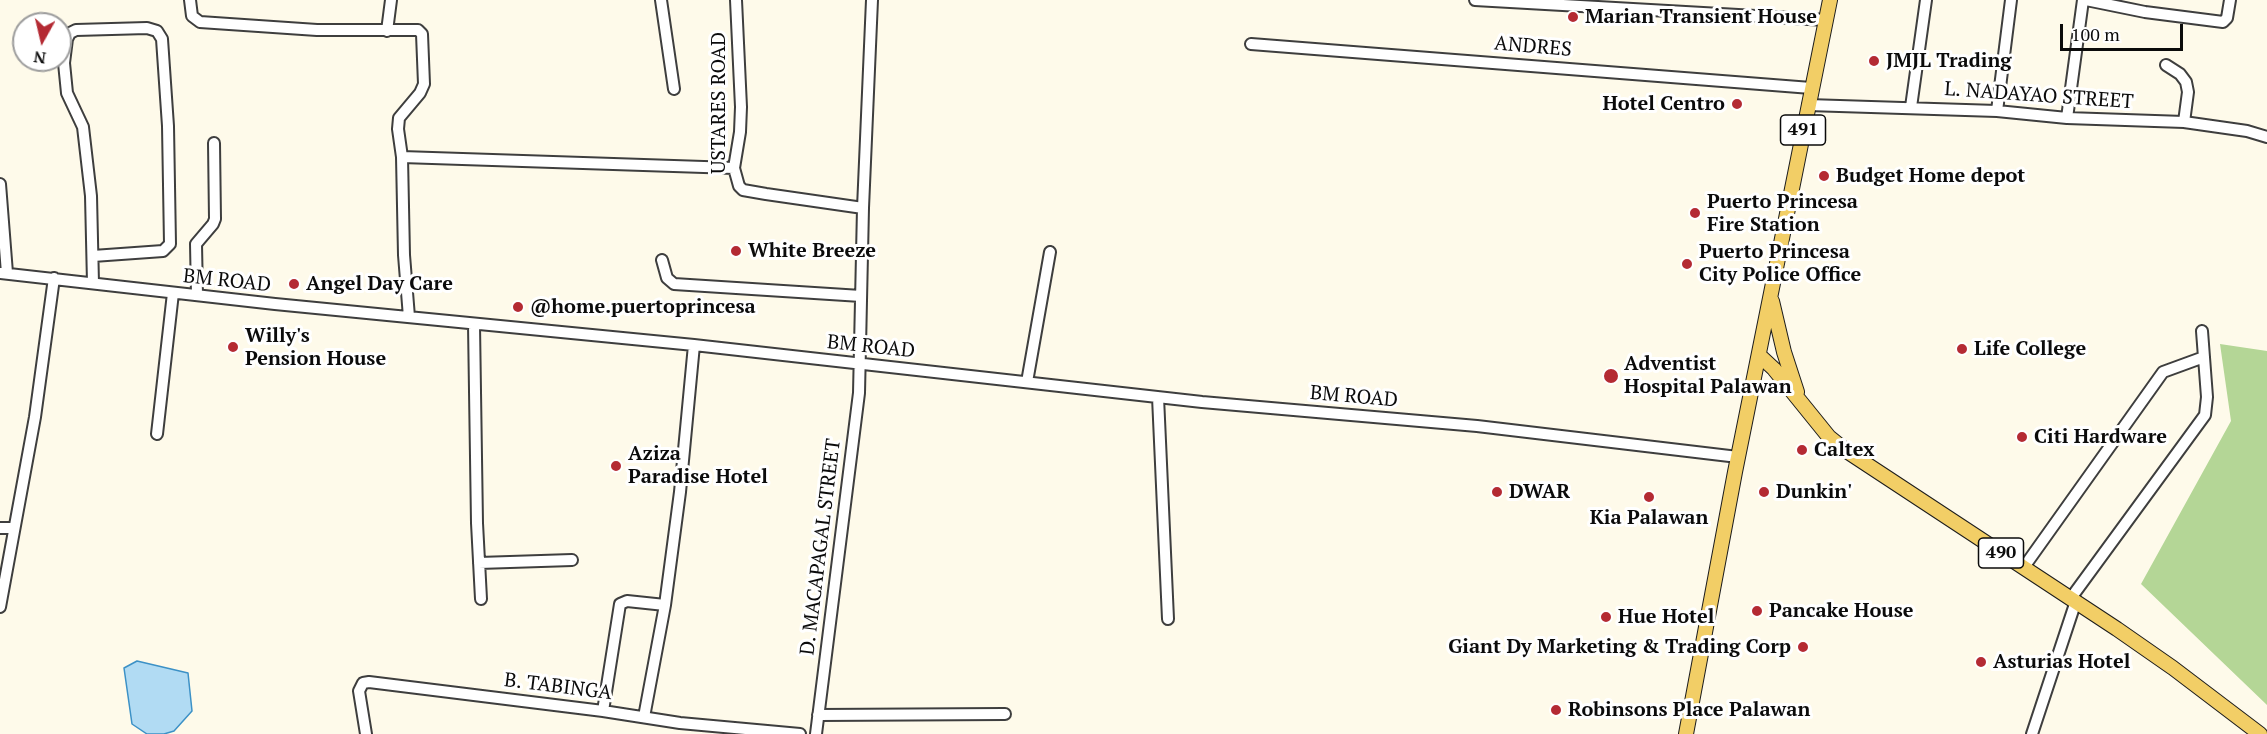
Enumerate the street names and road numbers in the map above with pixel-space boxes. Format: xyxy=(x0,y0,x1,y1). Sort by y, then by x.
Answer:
street label: USTARES ROAD xyxy=(707,32,731,174)
street label: ANDRES xyxy=(1493,32,1573,62)
street label: L. NADAYAO STREET xyxy=(1944,77,2134,115)
road number: 491 xyxy=(1780,115,1826,145)
street label: BM ROAD xyxy=(182,264,272,298)
street label: BM ROAD xyxy=(826,330,916,364)
street label: BM ROAD xyxy=(1309,381,1399,413)
street label: D. MACAPAGAL STREET xyxy=(796,437,846,657)
road number: 490 xyxy=(1978,538,2024,568)
street label: B. TABINGA xyxy=(503,668,613,706)

